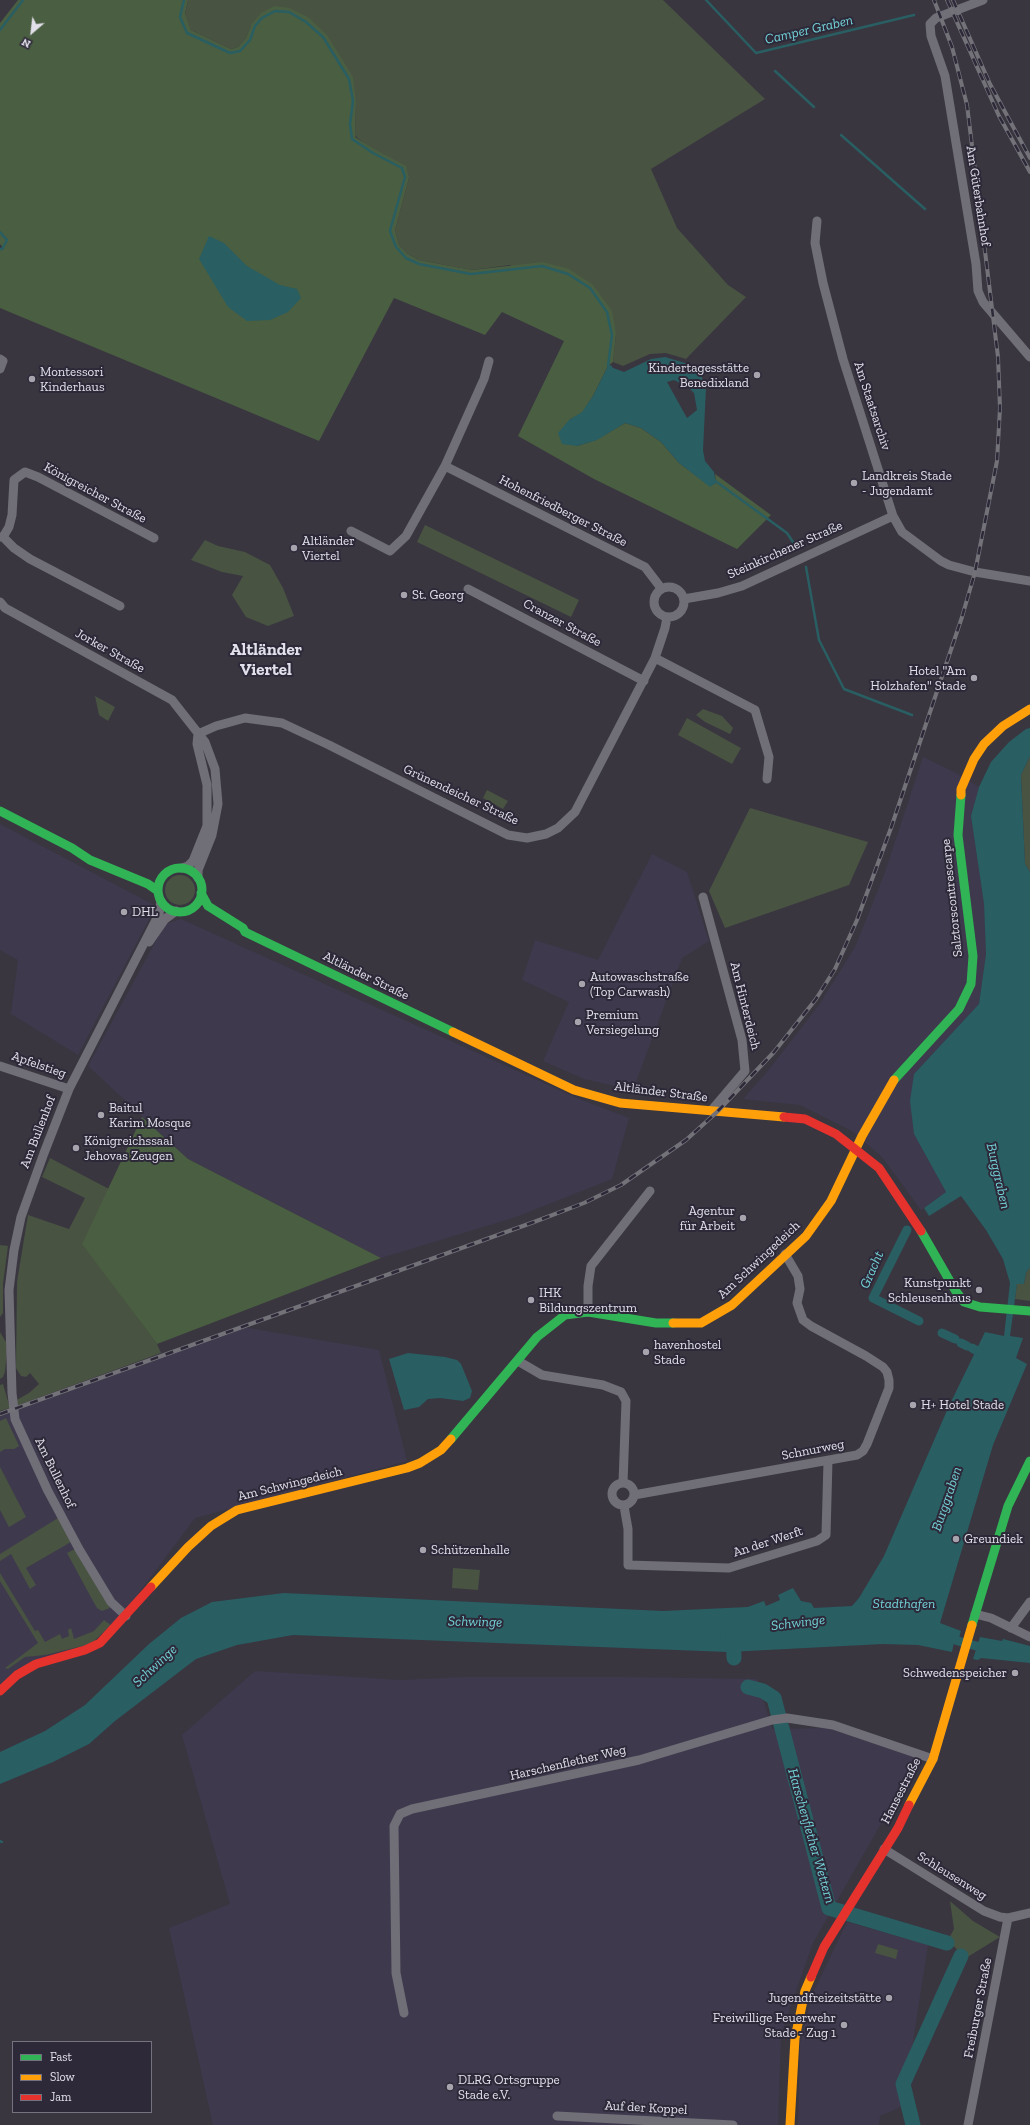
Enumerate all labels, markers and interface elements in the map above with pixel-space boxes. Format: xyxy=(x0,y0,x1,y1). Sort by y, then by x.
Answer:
north arrow xyxy=(12,12,52,52)
water label: Camper Graben xyxy=(763,12,855,48)
text: N xyxy=(19,35,33,51)
street label: Am Güterbahnhof xyxy=(962,145,994,247)
place label: Kindertagesstätte Benedixland xyxy=(648,360,749,391)
street label: Am Staatsarchiv xyxy=(850,360,894,452)
place label: Montessori Kinderhaus xyxy=(40,364,105,395)
marker: Kindertagesstätte Benedixland xyxy=(752,370,762,380)
marker: Montessori Kinderhaus xyxy=(27,374,37,384)
street label: Königreicher Straße xyxy=(41,459,149,527)
place label: Landkreis Stade - Jugendamt xyxy=(862,468,952,499)
street label: Hohenfriedberger Straße xyxy=(496,472,630,550)
marker: Landkreis Stade - Jugendamt xyxy=(849,478,859,488)
street label: Steinkirchener Straße xyxy=(725,518,845,582)
place label: Altländer Viertel xyxy=(302,533,355,564)
marker: Altländer Viertel xyxy=(289,543,299,553)
place label: St. Georg xyxy=(412,587,464,603)
marker: St. Georg xyxy=(399,590,409,600)
street label: Cranzer Straße xyxy=(520,596,604,650)
street label: Jorker Straße xyxy=(73,626,147,676)
district label: Altländer Viertel xyxy=(230,640,302,680)
place label: Hotel "Am Holzhafen" Stade xyxy=(870,663,966,694)
marker: Hotel "Am Holzhafen" Stade xyxy=(969,673,979,683)
street label: Grünendeicher Straße xyxy=(401,761,521,829)
street label: Salztorscontrescarpe xyxy=(938,838,966,958)
place label: DHL xyxy=(132,904,158,920)
marker: DHL xyxy=(119,907,129,917)
street label: Altländer Straße xyxy=(321,948,411,1004)
street label: Am Hinterdeich xyxy=(727,960,763,1052)
place label: Autowaschstraße (Top Carwash) xyxy=(590,969,689,1000)
marker: Autowaschstraße (Top Carwash) xyxy=(577,979,587,989)
place label: Premium Versiegelung xyxy=(586,1007,659,1038)
marker: Premium Versiegelung xyxy=(573,1017,583,1027)
street label: Apfelstieg xyxy=(10,1048,68,1082)
street label: Altländer Straße xyxy=(614,1079,708,1105)
street label: Am Bullenhof xyxy=(17,1094,59,1170)
place label: Baitul Karim Mosque xyxy=(109,1100,191,1131)
marker: Baitul Karim Mosque xyxy=(96,1110,106,1120)
place label: Königreichssaal Jehovas Zeugen xyxy=(84,1133,173,1164)
water label: Burggraben xyxy=(982,1141,1014,1211)
marker: Königreichssaal Jehovas Zeugen xyxy=(71,1143,81,1153)
place label: Agentur für Arbeit xyxy=(680,1203,735,1234)
marker: Agentur für Arbeit xyxy=(738,1213,748,1223)
street label: Am Schwingedeich xyxy=(715,1218,803,1302)
water label: Gracht xyxy=(856,1249,888,1291)
place label: Kunstpunkt Schleusenhaus xyxy=(888,1275,971,1306)
place label: IHK Bildungszentrum xyxy=(539,1285,637,1316)
marker: Kunstpunkt Schleusenhaus xyxy=(974,1285,984,1295)
marker: IHK Bildungszentrum xyxy=(526,1295,536,1305)
place label: havenhostel Stade xyxy=(654,1337,721,1368)
marker: havenhostel Stade xyxy=(641,1347,651,1357)
place label: H+ Hotel Stade xyxy=(921,1397,1004,1413)
marker: H+ Hotel Stade xyxy=(908,1400,918,1410)
street label: Am Bullenhof xyxy=(31,1435,79,1511)
street label: Schnurweg xyxy=(780,1436,846,1464)
street label: Am Schwingedeich xyxy=(236,1463,344,1505)
water label: Burggraben xyxy=(928,1465,966,1533)
street label: An der Werft xyxy=(731,1523,805,1561)
place label: Greundiek xyxy=(964,1531,1023,1547)
marker: Greundiek xyxy=(951,1534,961,1544)
place label: Schützenhalle xyxy=(431,1542,510,1558)
marker: Schützenhalle xyxy=(418,1545,428,1555)
water label: Stadthafen xyxy=(873,1596,935,1612)
water label: Schwinge xyxy=(770,1611,826,1635)
water label: Schwinge xyxy=(448,1613,502,1631)
water label: Schwinge xyxy=(129,1641,181,1691)
place label: Schwedenspeicher xyxy=(903,1665,1007,1681)
marker: Schwedenspeicher xyxy=(1010,1668,1020,1678)
street label: Harschenflether Weg xyxy=(508,1742,628,1784)
street label: Hansestraße xyxy=(878,1755,924,1827)
water label: Harschenflether Wettern xyxy=(784,1767,838,1905)
street label: Schleusenweg xyxy=(914,1848,990,1904)
street label: Freiburger Straße xyxy=(961,1957,995,2059)
place label: Jugendfreizeitstätte xyxy=(768,1990,881,2006)
marker: Jugendfreizeitstätte xyxy=(884,1993,894,2003)
place label: Freiwillige Feuerwehr Stade - Zug 1 xyxy=(713,2010,836,2041)
marker: Freiwillige Feuerwehr Stade - Zug 1 xyxy=(839,2020,849,2030)
legend xyxy=(12,2041,152,2113)
text: Fast xyxy=(50,2050,72,2064)
text: Slow xyxy=(50,2070,75,2084)
place label: DLRG Ortsgruppe Stade e.V. xyxy=(458,2072,560,2103)
marker: DLRG Ortsgruppe Stade e.V. xyxy=(445,2082,455,2092)
text: Jam xyxy=(50,2090,71,2104)
street label: Auf der Koppel xyxy=(604,2098,688,2118)

